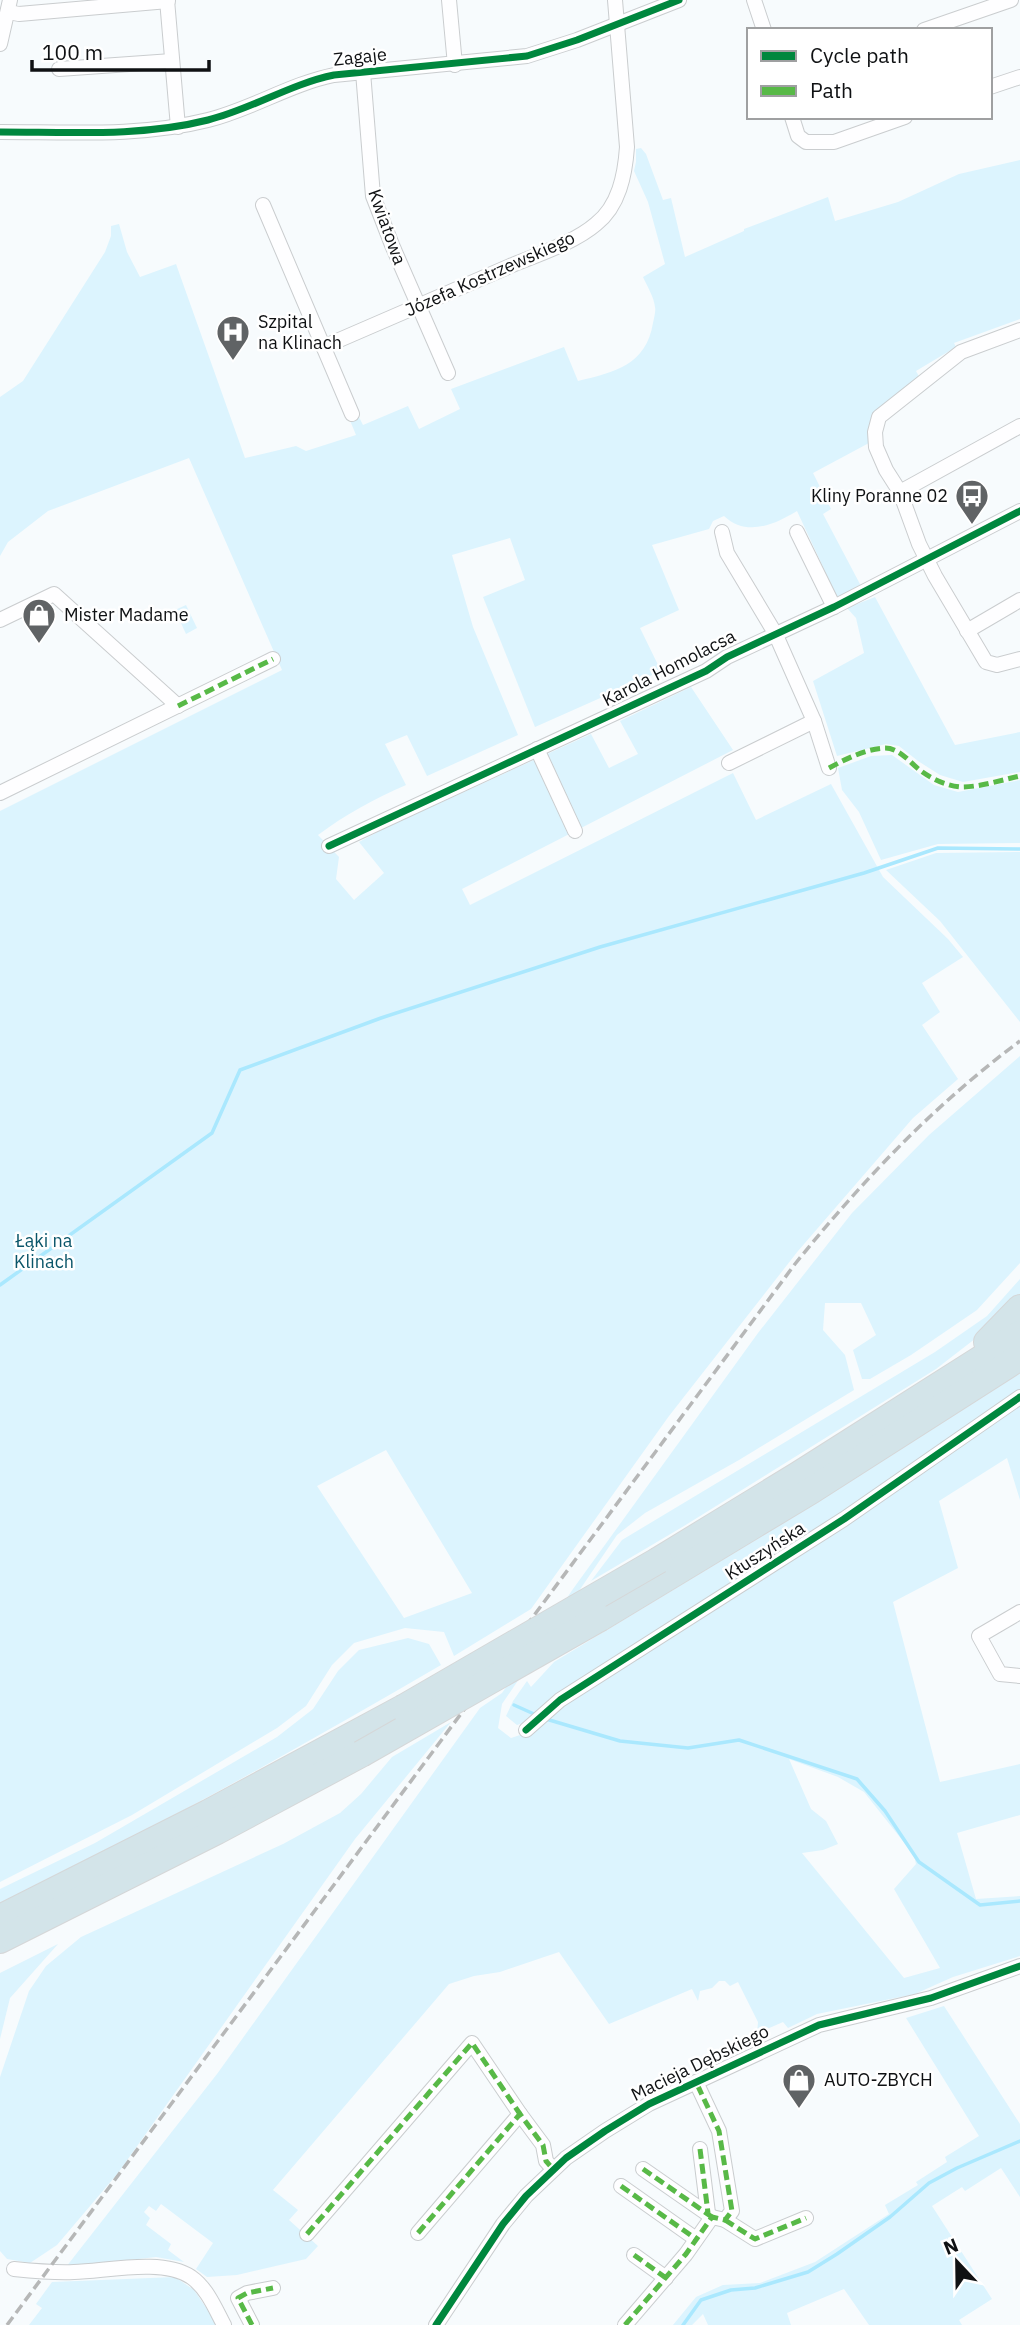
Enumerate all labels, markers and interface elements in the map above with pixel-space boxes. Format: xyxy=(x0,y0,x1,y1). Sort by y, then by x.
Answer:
scale bar xyxy=(32,28,208,72)
legend xyxy=(747,28,992,119)
text: 100 m xyxy=(42,38,103,66)
text: Cycle path xyxy=(810,41,909,69)
street label: Zagaje xyxy=(332,42,388,71)
text: Path xyxy=(810,76,853,104)
street label: Kwiatowa xyxy=(363,186,412,268)
street label: Józefa Kostrzewskiego xyxy=(401,226,578,321)
place label: Szpital na Klinach xyxy=(258,310,342,354)
hospital icon: Szpital na Klinach xyxy=(214,313,252,362)
bus stop icon: Kliny Poranne 02 xyxy=(953,477,991,526)
place label: Kliny Poranne 02 xyxy=(811,484,948,507)
shop icon: Mister Madame xyxy=(20,596,58,645)
place label: Mister Madame xyxy=(64,603,189,626)
street label: Karola Homolacsa xyxy=(598,624,740,711)
park label: Łąki na Klinach xyxy=(14,1229,74,1273)
street label: Kłuszyńska xyxy=(720,1516,809,1585)
street label: Macieja Dębskiego xyxy=(627,2019,772,2106)
shop icon: AUTO-ZBYCH xyxy=(780,2061,818,2110)
place label: AUTO-ZBYCH xyxy=(824,2068,933,2091)
north arrow xyxy=(922,2227,992,2297)
text: N xyxy=(940,2233,962,2260)

